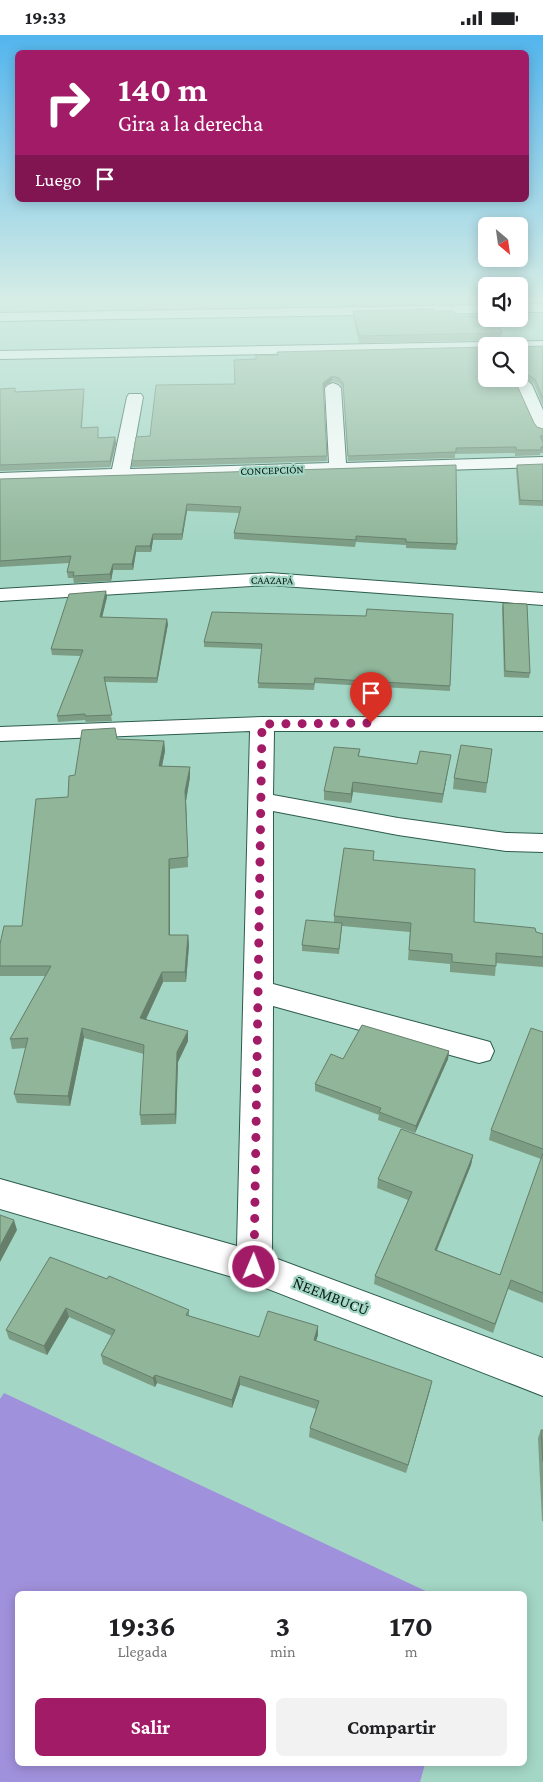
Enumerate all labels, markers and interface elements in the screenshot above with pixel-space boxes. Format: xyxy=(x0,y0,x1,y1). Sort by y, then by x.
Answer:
text: 19:33 xyxy=(25,7,66,28)
icon: right xyxy=(35,70,100,135)
text: 140 m xyxy=(118,70,208,109)
text: Gira a la derecha xyxy=(118,111,263,136)
icon: arrive xyxy=(91,165,119,193)
text: Luego xyxy=(35,169,81,190)
north arrow xyxy=(478,217,528,267)
map controls xyxy=(478,217,528,387)
button: sound xyxy=(478,277,528,327)
button: search xyxy=(478,337,528,387)
street label: CONCEPCIÓN xyxy=(240,463,304,477)
street label: CAAZAPÁ xyxy=(251,574,294,586)
pin xyxy=(350,672,392,723)
icon: arrive xyxy=(357,679,385,707)
position arrow xyxy=(227,1240,279,1292)
street label: ÑEEMBUCÚ xyxy=(291,1274,371,1318)
text: 19:36 xyxy=(109,1609,176,1642)
text: 3 xyxy=(275,1609,290,1642)
text: 170 xyxy=(389,1609,433,1642)
text: Llegada xyxy=(117,1643,168,1660)
text: min xyxy=(270,1643,296,1660)
text: m xyxy=(405,1643,418,1660)
button: Salir xyxy=(35,1698,266,1756)
button: Compartir xyxy=(276,1698,507,1756)

